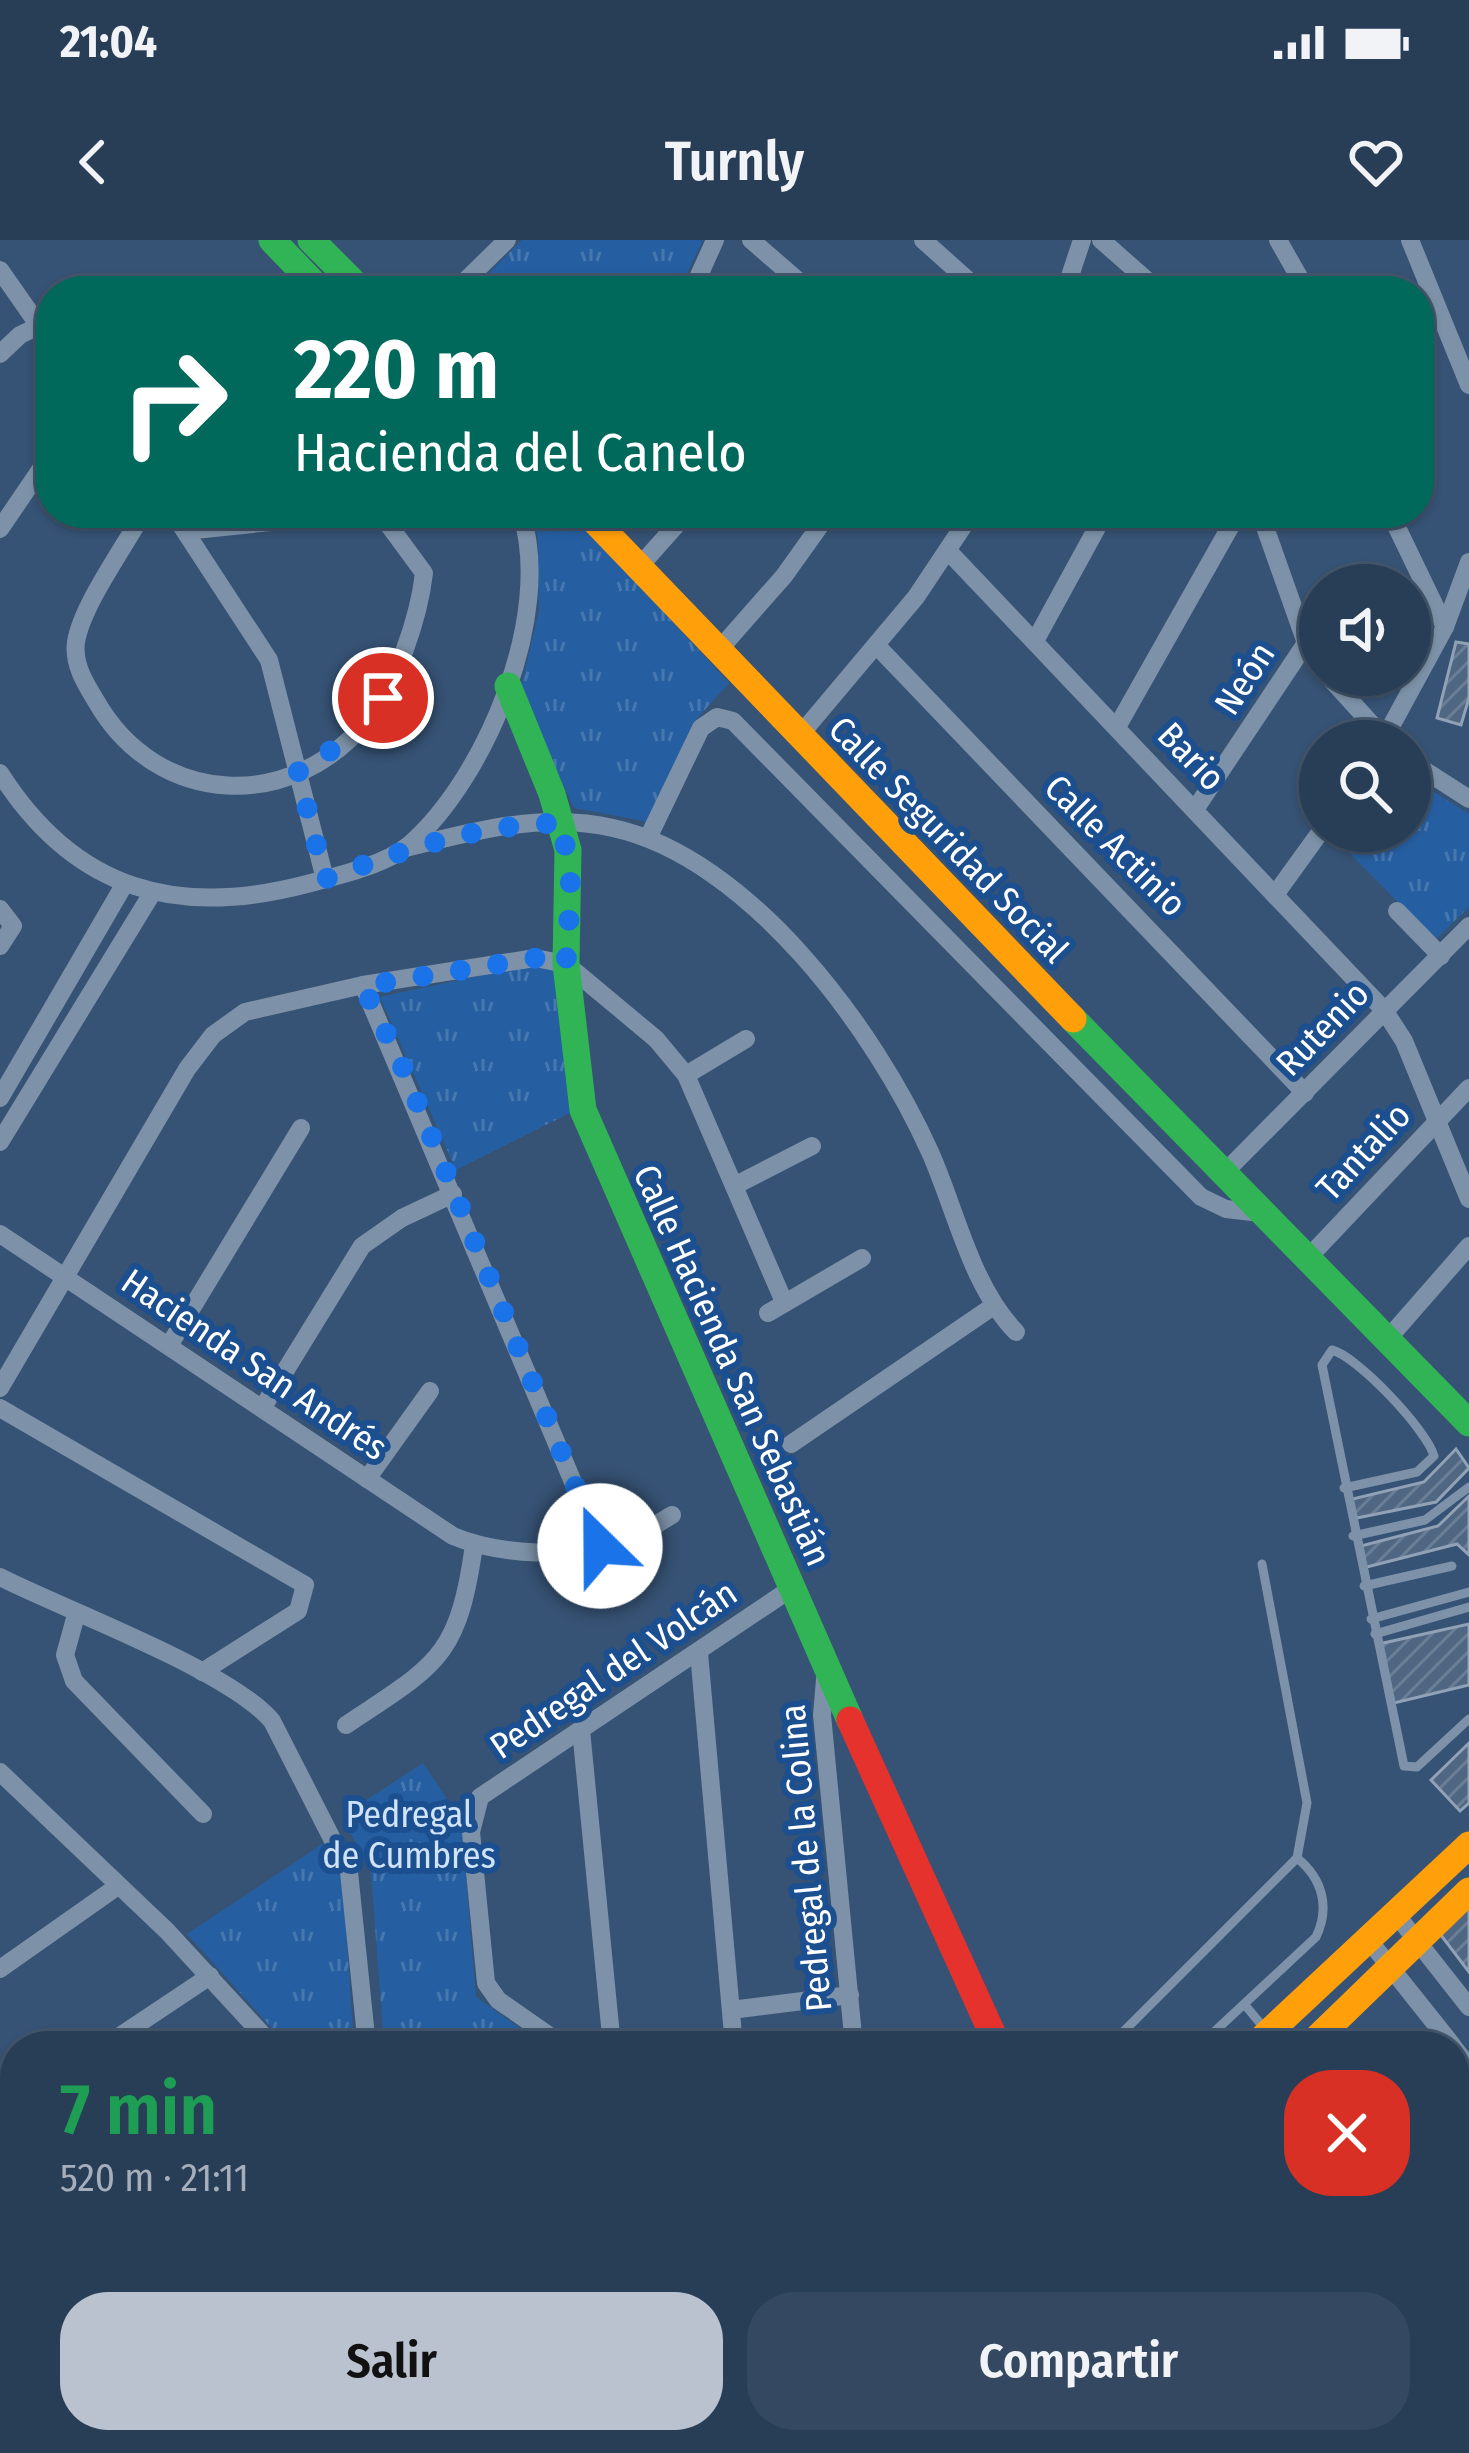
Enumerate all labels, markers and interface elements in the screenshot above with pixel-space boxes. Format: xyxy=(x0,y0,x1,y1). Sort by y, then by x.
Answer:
text: 21:04 xyxy=(60,15,157,69)
icon: back xyxy=(60,129,126,195)
icon: heart xyxy=(1343,129,1409,195)
text: Turnly xyxy=(665,130,804,194)
text: 220 m xyxy=(294,319,499,420)
icon: right xyxy=(96,324,252,480)
text: Hacienda del Canelo xyxy=(294,421,747,485)
map controls xyxy=(1299,564,1431,852)
button: sound xyxy=(1299,564,1431,696)
street label: Neón xyxy=(1205,634,1284,723)
pin xyxy=(332,647,434,749)
icon: arrive xyxy=(350,665,416,731)
street label: Calle Seguridad Social xyxy=(819,707,1077,972)
street label: Bario xyxy=(1148,713,1234,800)
button: search xyxy=(1299,720,1431,852)
street label: Calle Actinio xyxy=(1035,766,1195,926)
street label: Rutenio xyxy=(1267,972,1378,1085)
street label: Tantalio xyxy=(1307,1094,1420,1210)
street label: Calle Hacienda San Sebastián xyxy=(624,1158,840,1573)
street label: Hacienda San Andrés xyxy=(113,1260,396,1470)
position arrow xyxy=(537,1483,663,1609)
street label: Pedregal del Volcán xyxy=(482,1571,745,1769)
street label: Pedregal de la Colina xyxy=(771,1702,841,2013)
park label: Pedregal de Cumbres xyxy=(322,1793,496,1878)
text: 7 min xyxy=(60,2067,217,2153)
button: close xyxy=(1284,2070,1410,2196)
text: 520 m · 21:11 xyxy=(60,2155,249,2201)
button: Salir xyxy=(60,2292,723,2430)
button: Compartir xyxy=(747,2292,1410,2430)

